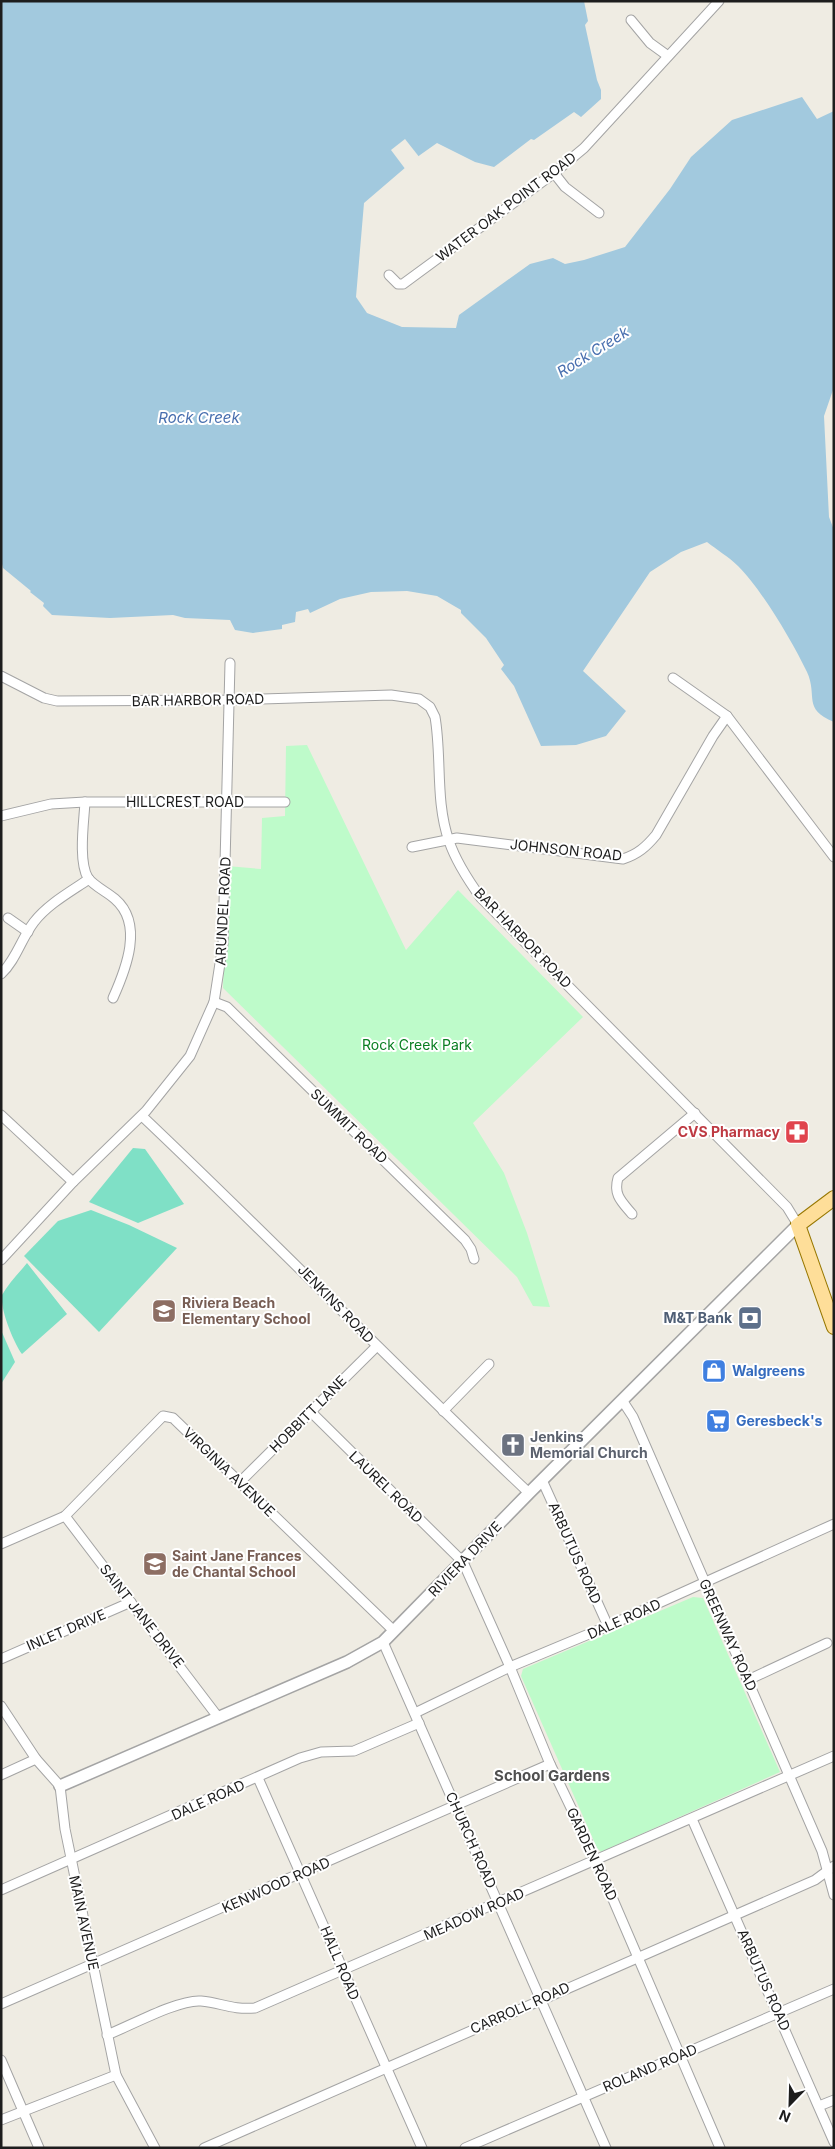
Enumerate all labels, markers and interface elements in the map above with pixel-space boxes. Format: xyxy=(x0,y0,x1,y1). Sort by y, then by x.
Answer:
street label: WATER OAK POINT ROAD xyxy=(432,148,579,265)
water label: Rock Creek xyxy=(553,322,633,381)
water label: Rock Creek xyxy=(158,408,240,427)
street label: BAR HARBOR ROAD xyxy=(132,690,264,709)
street label: HILLCREST ROAD xyxy=(126,793,244,810)
street label: JOHNSON ROAD xyxy=(509,835,623,864)
street label: ARUNDEL ROAD xyxy=(211,856,234,966)
street label: BAR HARBOR ROAD xyxy=(471,884,576,991)
park label: Rock Creek Park xyxy=(362,1036,472,1053)
street label: SUMMIT ROAD xyxy=(307,1085,391,1167)
pharmacy icon: CVS Pharmacy xyxy=(784,1119,810,1145)
place label: CVS Pharmacy xyxy=(678,1123,781,1140)
street label: JENKINS ROAD xyxy=(295,1261,378,1346)
place label: Riviera Beach Elementary School xyxy=(182,1294,311,1327)
school or university icon: Riviera Beach Elementary School xyxy=(151,1298,177,1324)
bank icon: M&T Bank xyxy=(737,1305,763,1331)
place label: M&T Bank xyxy=(663,1309,733,1326)
shop icon: Walgreens xyxy=(701,1358,727,1384)
place label: Walgreens xyxy=(732,1362,805,1379)
street label: HOBBITT LANE xyxy=(266,1372,350,1456)
supermarket icon: Geresbeck's xyxy=(705,1408,731,1434)
place label: Geresbeck's xyxy=(736,1412,823,1429)
street label: VIRGINIA AVENUE xyxy=(180,1424,279,1520)
place label: Jenkins Memorial Church xyxy=(530,1428,648,1461)
church icon: Jenkins Memorial Church xyxy=(500,1432,526,1458)
street label: LAUREL ROAD xyxy=(346,1447,427,1526)
street label: ARBUTUS ROAD xyxy=(545,1499,606,1606)
street label: RIVIERA DRIVE xyxy=(424,1517,505,1600)
place label: Saint Jane Frances de Chantal School xyxy=(172,1547,302,1580)
school or university icon: Saint Jane Frances de Chantal School xyxy=(142,1551,168,1577)
street label: SAINT JANE DRIVE xyxy=(97,1560,188,1671)
street label: GREENWAY ROAD xyxy=(696,1576,761,1693)
street label: DALE ROAD xyxy=(584,1595,663,1642)
street label: INLET DRIVE xyxy=(24,1605,108,1654)
district label: School Gardens xyxy=(494,1766,610,1785)
street label: DALE ROAD xyxy=(168,1776,247,1823)
street label: CHURCH ROAD xyxy=(443,1789,500,1891)
street label: GARDEN ROAD xyxy=(563,1805,621,1903)
street label: KENWOOD ROAD xyxy=(219,1853,333,1916)
street label: MAIN AVENUE xyxy=(66,1874,103,1972)
street label: MEADOW ROAD xyxy=(421,1884,527,1943)
street label: HALL ROAD xyxy=(317,1923,364,2002)
street label: ARBUTUS ROAD xyxy=(734,1926,795,2033)
street label: CARROLL ROAD xyxy=(467,1978,572,2037)
street label: ROLAND ROAD xyxy=(600,2040,700,2095)
north arrow xyxy=(765,2079,815,2129)
text: N xyxy=(776,2107,793,2126)

